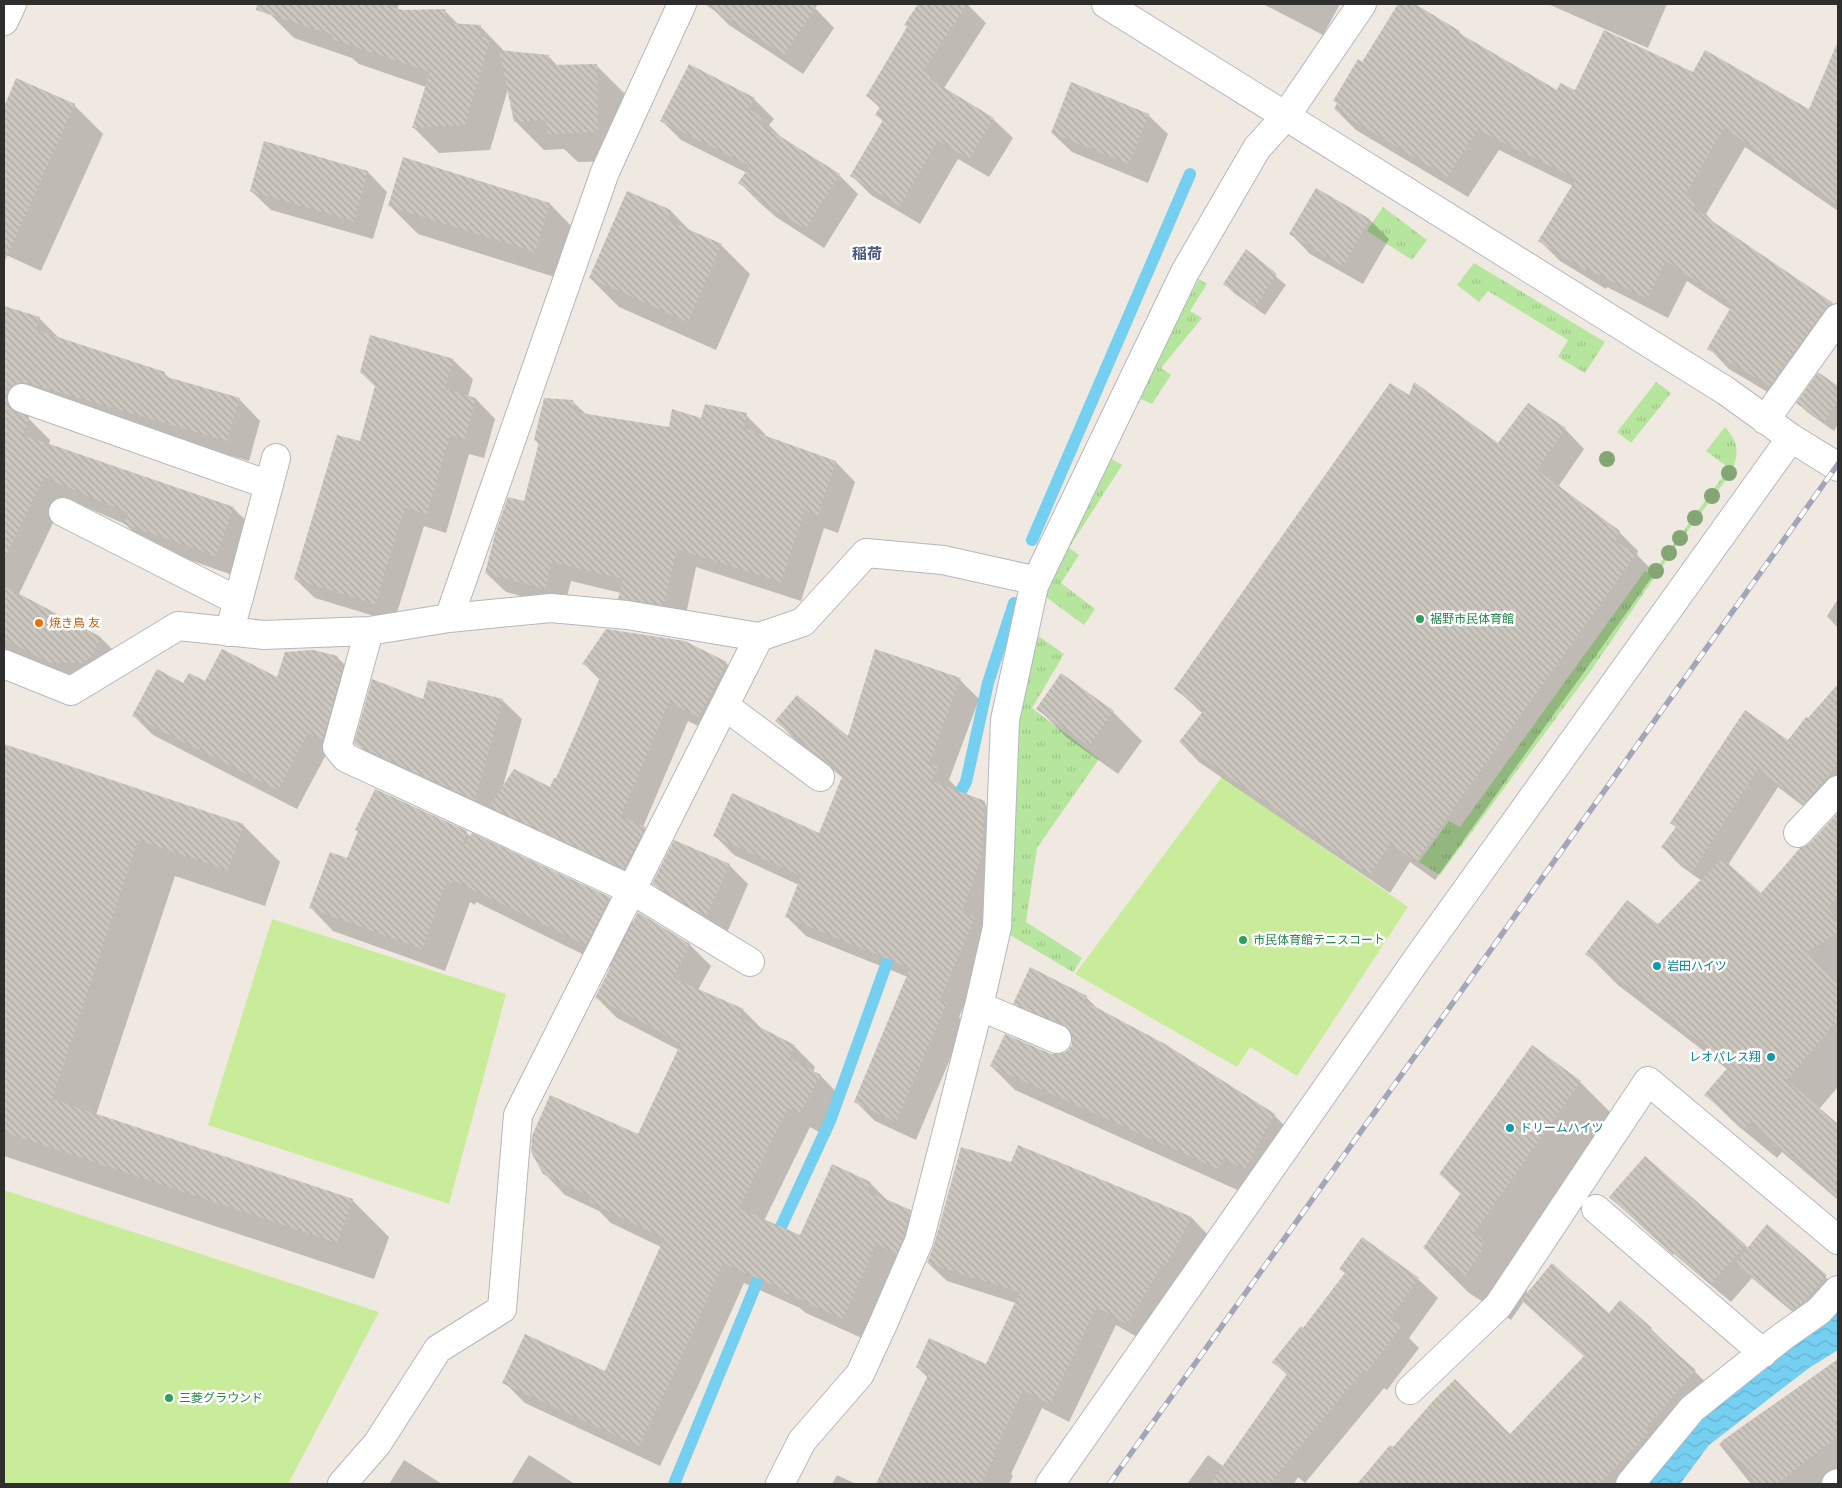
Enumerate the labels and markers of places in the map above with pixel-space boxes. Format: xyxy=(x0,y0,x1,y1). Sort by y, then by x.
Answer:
place label: 裾野市民体育館 xyxy=(1430,612,1514,626)
marker: 裾野市民体育館 xyxy=(1414,613,1426,625)
place label: 焼き鳥 友 xyxy=(49,616,100,630)
marker: 焼き鳥 友 xyxy=(33,617,45,629)
place label: 市民体育館テニスコート xyxy=(1253,933,1385,947)
marker: 市民体育館テニスコート xyxy=(1237,934,1249,946)
place label: 岩田ハイツ xyxy=(1667,959,1727,973)
marker: 岩田ハイツ xyxy=(1651,960,1663,972)
place label: レオパレス翔 xyxy=(1689,1050,1761,1064)
marker: レオパレス翔 xyxy=(1765,1051,1777,1063)
place label: ドリームハイツ xyxy=(1520,1121,1603,1135)
marker: ドリームハイツ xyxy=(1504,1122,1516,1134)
place label: 三菱グラウンド xyxy=(179,1391,263,1405)
marker: 三菱グラウンド xyxy=(163,1392,175,1404)

